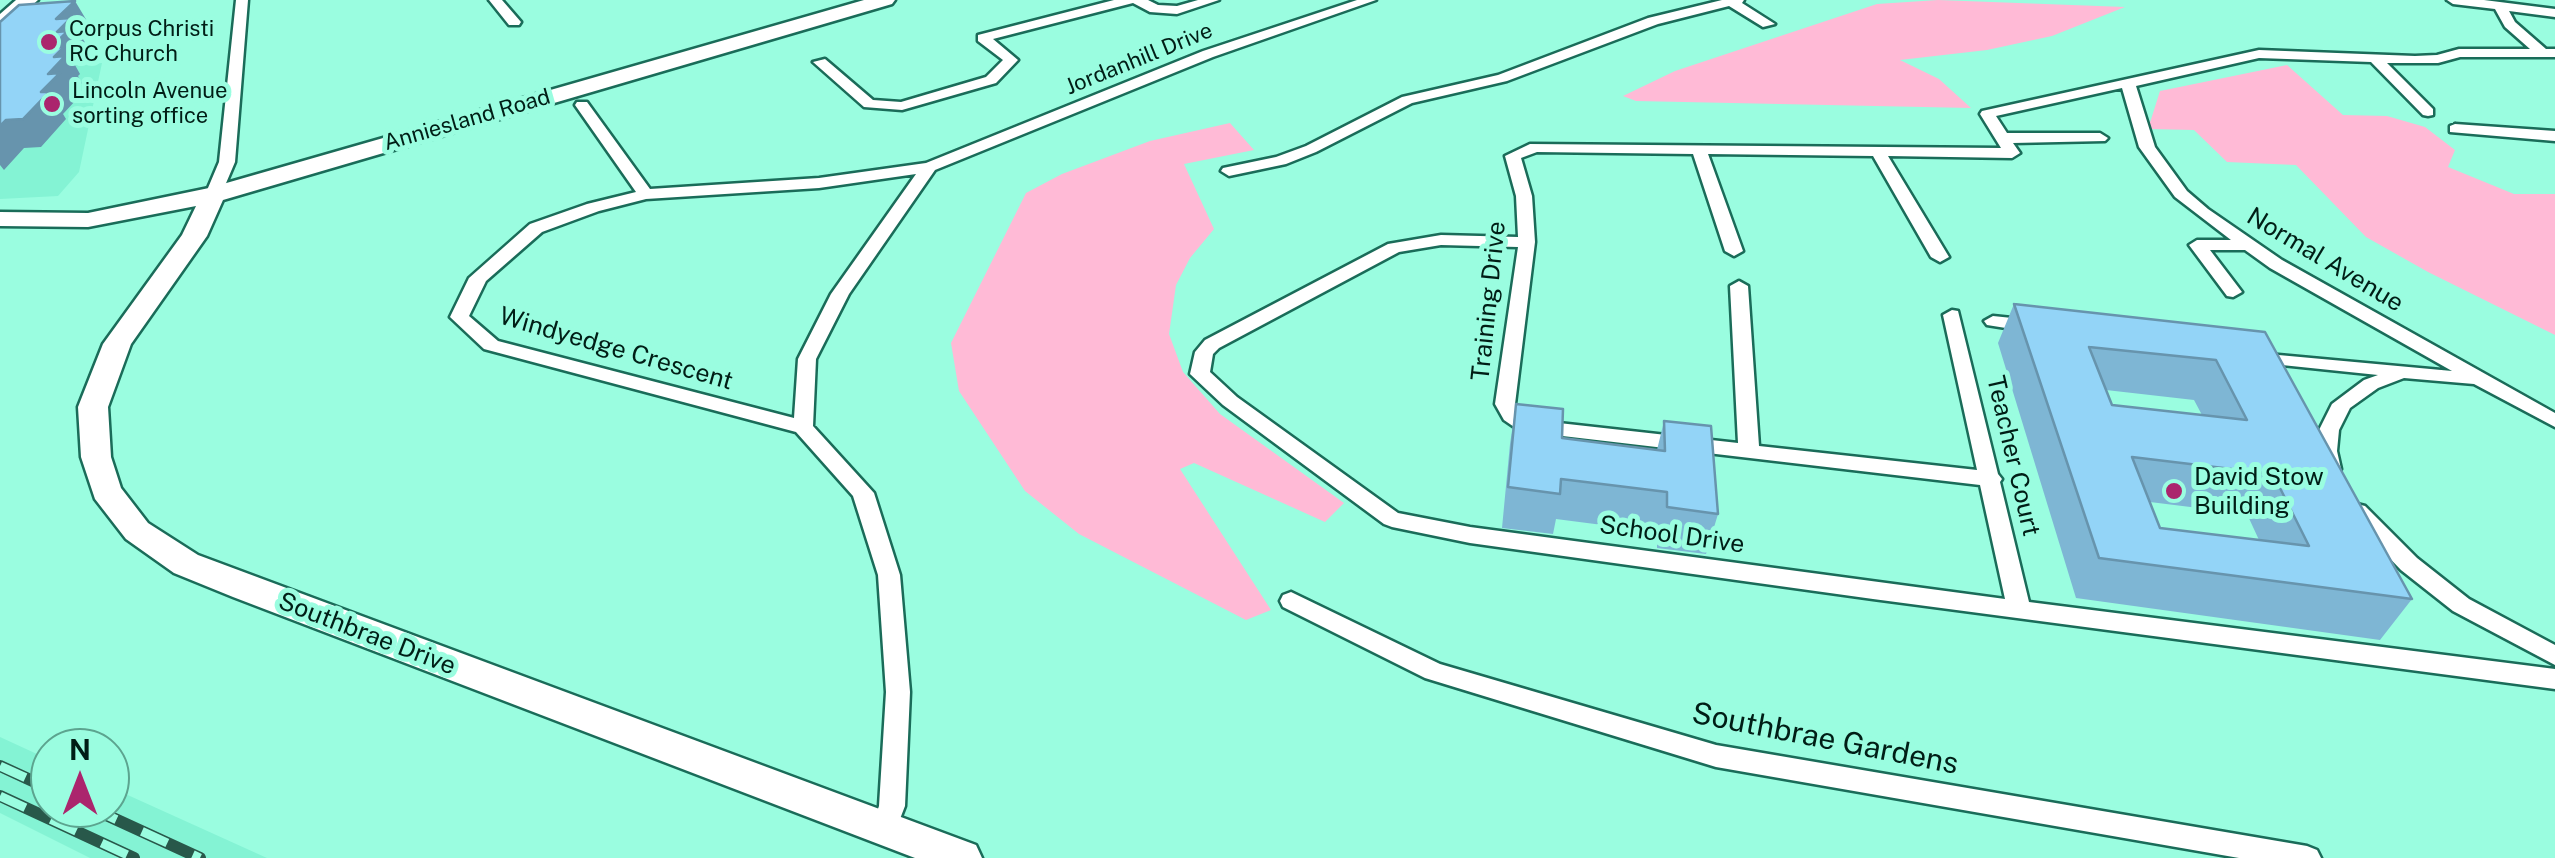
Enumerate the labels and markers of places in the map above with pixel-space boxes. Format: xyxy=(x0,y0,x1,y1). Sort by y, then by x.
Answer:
place label: Corpus Christi RC Church xyxy=(69,16,214,68)
marker: Corpus Christi RC Church xyxy=(38,31,60,53)
place label: Lincoln Avenue sorting office xyxy=(72,78,227,130)
marker: Lincoln Avenue sorting office xyxy=(41,93,63,115)
place label: David Stow Building xyxy=(2194,462,2324,521)
marker: David Stow Building xyxy=(2163,480,2185,502)

